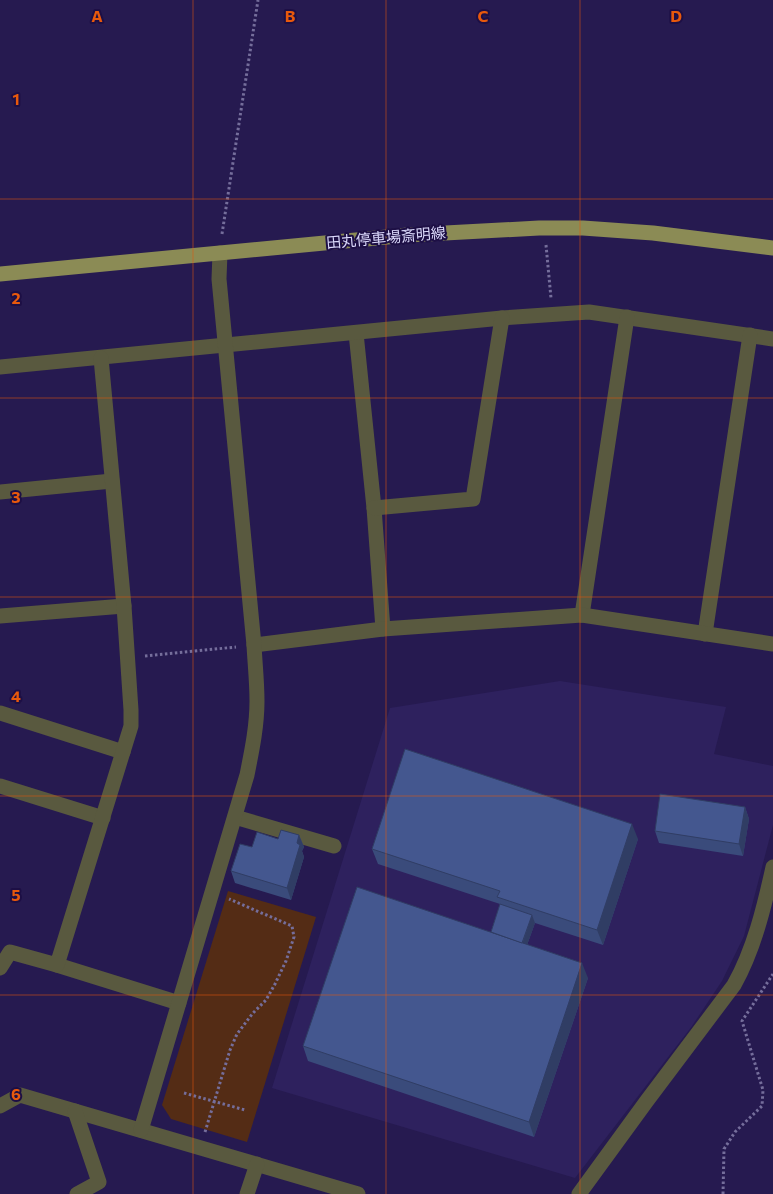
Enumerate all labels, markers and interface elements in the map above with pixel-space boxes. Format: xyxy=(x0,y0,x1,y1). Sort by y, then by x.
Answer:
text: A xyxy=(91,6,103,25)
text: B xyxy=(285,6,296,25)
text: C xyxy=(478,6,489,25)
text: D xyxy=(670,6,682,25)
text: 1 xyxy=(12,89,20,108)
street label: 田丸停車場斎明線 xyxy=(325,223,446,251)
text: 2 xyxy=(11,288,21,307)
text: 3 xyxy=(11,487,21,506)
text: 4 xyxy=(11,686,21,705)
text: 5 xyxy=(11,885,21,904)
text: 6 xyxy=(11,1084,21,1103)

